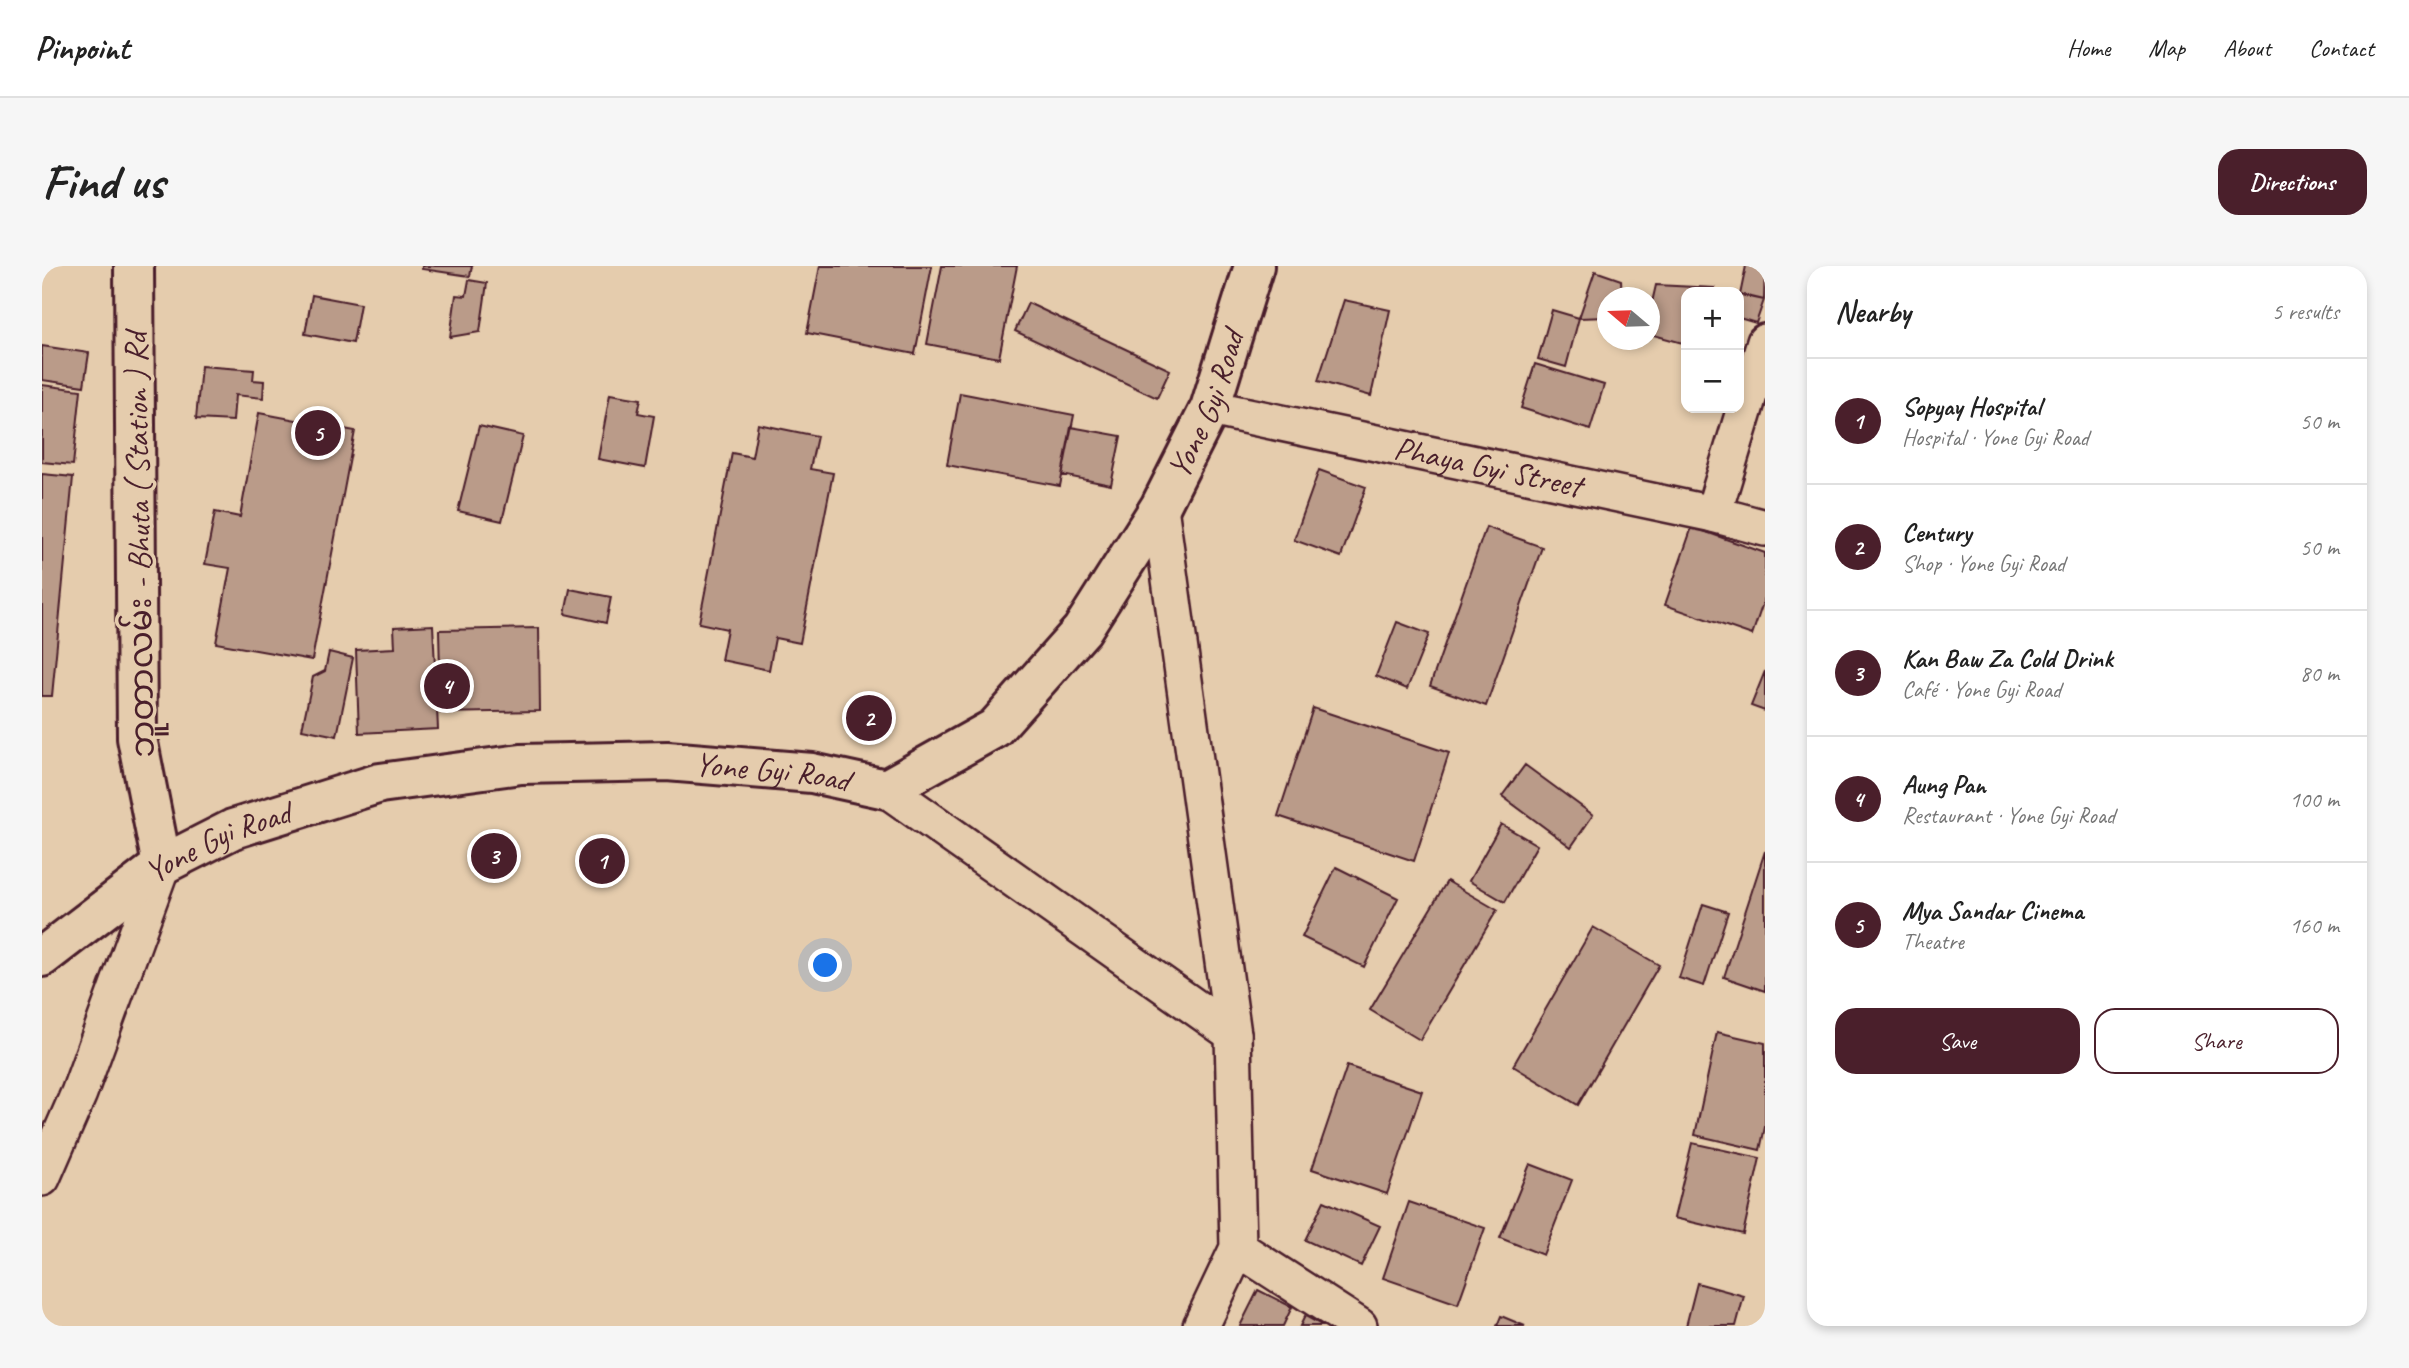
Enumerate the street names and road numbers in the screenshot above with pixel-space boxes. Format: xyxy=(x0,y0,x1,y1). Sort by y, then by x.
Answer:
street label: Yone Gyi Road xyxy=(1157,321,1255,485)
street label: ဘူတာလမ်း - Bhuta ( Station ) Rd xyxy=(112,327,169,758)
street label: Phaya Gyi Street xyxy=(1390,426,1589,508)
street label: Yone Gyi Road xyxy=(693,742,859,803)
street label: Yone Gyi Road xyxy=(136,790,300,892)

